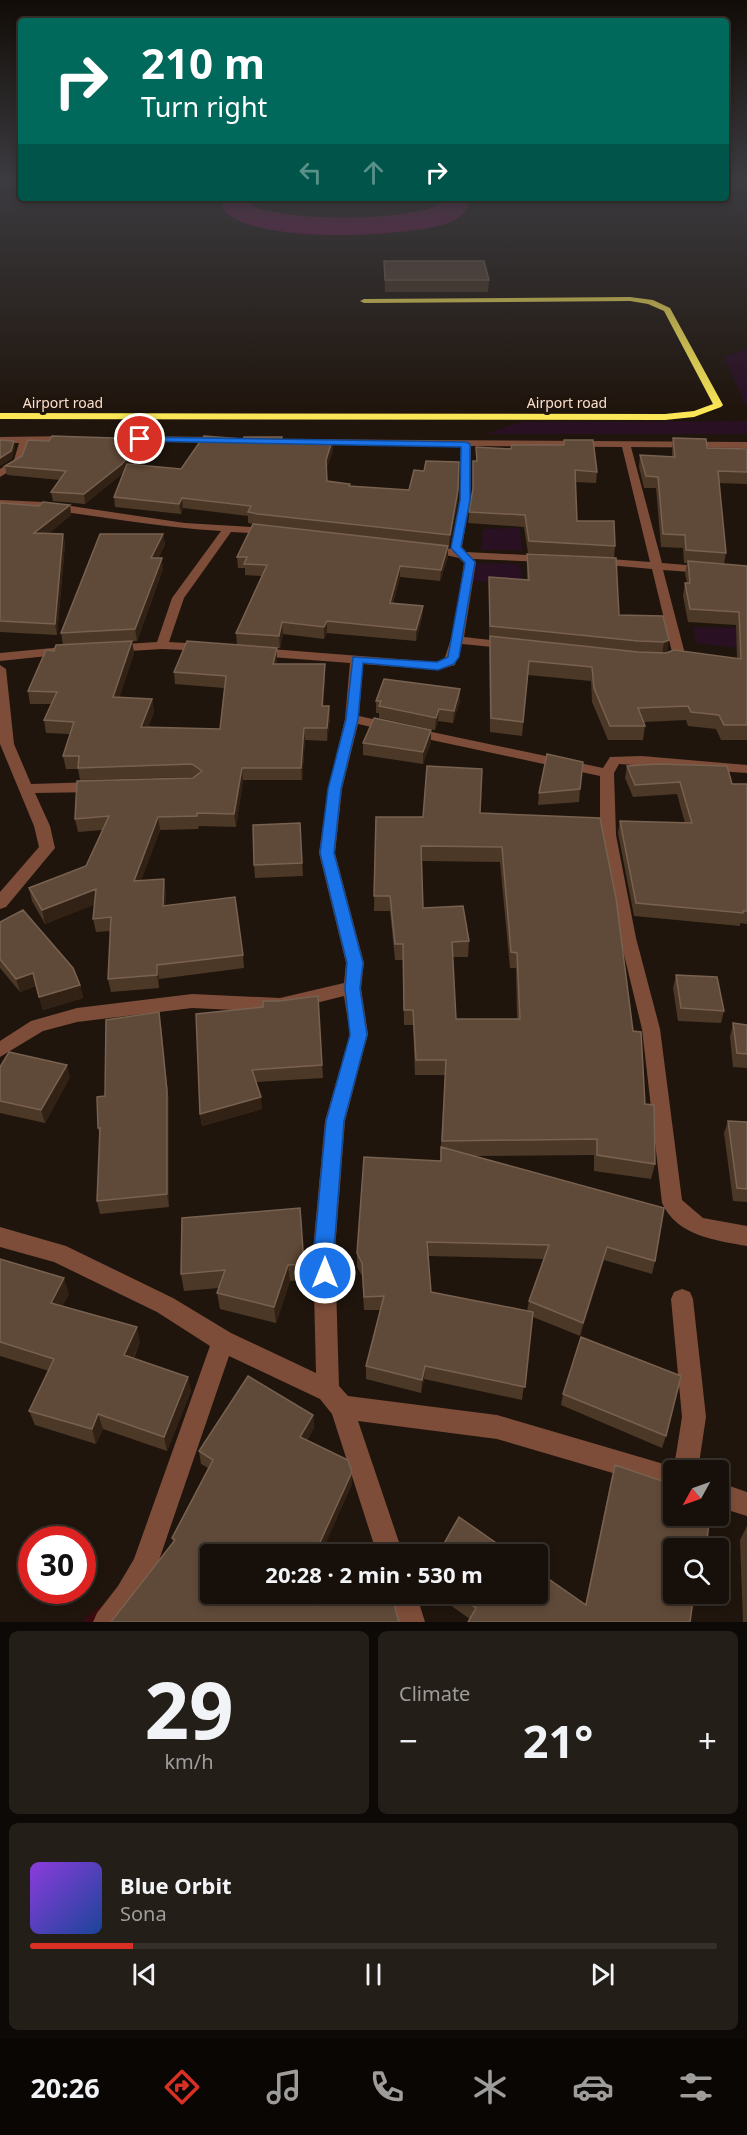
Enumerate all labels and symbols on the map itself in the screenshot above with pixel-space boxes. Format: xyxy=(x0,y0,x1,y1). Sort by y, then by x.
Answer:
street label: Airport road xyxy=(23,393,103,412)
street label: Airport road xyxy=(527,393,607,412)
pin xyxy=(114,413,165,464)
position arrow xyxy=(293,1241,357,1305)
north arrow xyxy=(663,1460,729,1526)
speed limit sign: 30 xyxy=(18,1526,96,1604)

